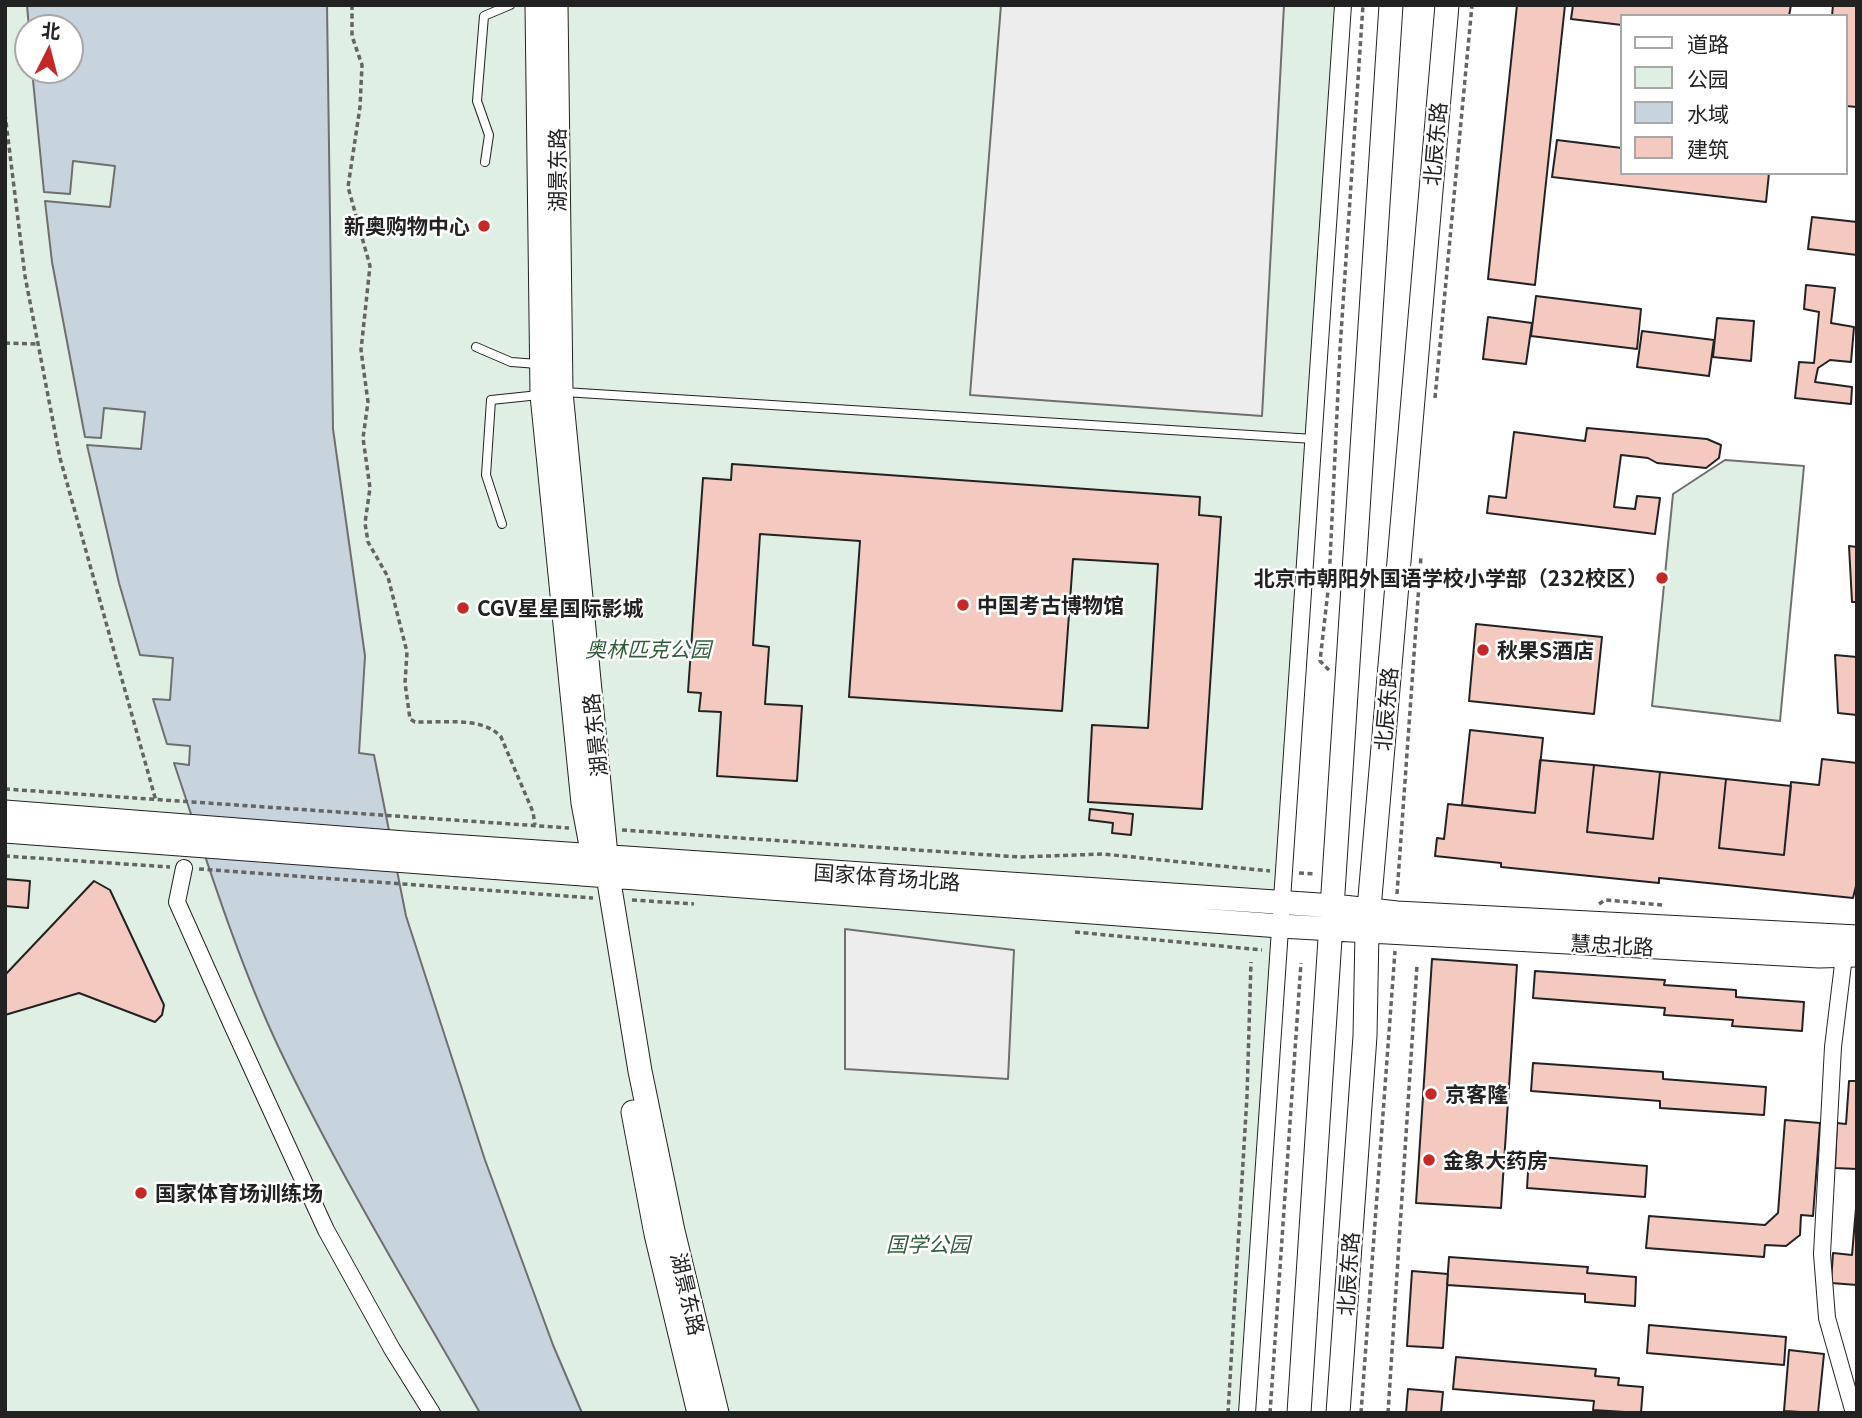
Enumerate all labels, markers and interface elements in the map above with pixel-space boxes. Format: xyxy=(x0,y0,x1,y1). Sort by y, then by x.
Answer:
north arrow xyxy=(14,14,84,84)
legend xyxy=(1620,14,1848,175)
text: 北 xyxy=(40,15,62,44)
text: 道路 xyxy=(1687,28,1729,58)
text: 公园 xyxy=(1687,63,1729,93)
text: 水域 xyxy=(1687,98,1729,128)
street label: 北辰东路 xyxy=(1419,101,1451,187)
street label: 湖景东路 xyxy=(544,128,570,212)
text: 建筑 xyxy=(1687,133,1729,163)
place label: 新奥购物中心 xyxy=(344,213,470,239)
marker: 新奥购物中心 xyxy=(476,218,492,234)
place label: 北京市朝阳外国语学校小学部（232校区） xyxy=(1254,565,1648,591)
marker: 北京市朝阳外国语学校小学部（232校区） xyxy=(1654,570,1670,586)
place label: 中国考古博物馆 xyxy=(977,592,1124,618)
place label: CGV星星国际影城 xyxy=(477,595,643,621)
marker: 中国考古博物馆 xyxy=(955,597,971,613)
marker: CGV星星国际影城 xyxy=(455,600,471,616)
park label: 奥林匹克公园 xyxy=(585,636,711,662)
place label: 秋果S酒店 xyxy=(1497,637,1594,663)
marker: 秋果S酒店 xyxy=(1475,642,1491,658)
street label: 北辰东路 xyxy=(1370,666,1402,752)
street label: 湖景东路 xyxy=(578,692,612,778)
street label: 国家体育场北路 xyxy=(813,859,961,895)
street label: 慧忠北路 xyxy=(1569,930,1655,960)
place label: 京客隆 xyxy=(1445,1081,1508,1107)
marker: 京客隆 xyxy=(1423,1086,1439,1102)
place label: 金象大药房 xyxy=(1443,1147,1548,1173)
marker: 金象大药房 xyxy=(1421,1152,1437,1168)
place label: 国家体育场训练场 xyxy=(155,1180,323,1206)
marker: 国家体育场训练场 xyxy=(133,1185,149,1201)
park label: 国学公园 xyxy=(886,1231,970,1257)
street label: 北辰东路 xyxy=(1333,1231,1363,1317)
street label: 湖景东路 xyxy=(666,1250,710,1338)

